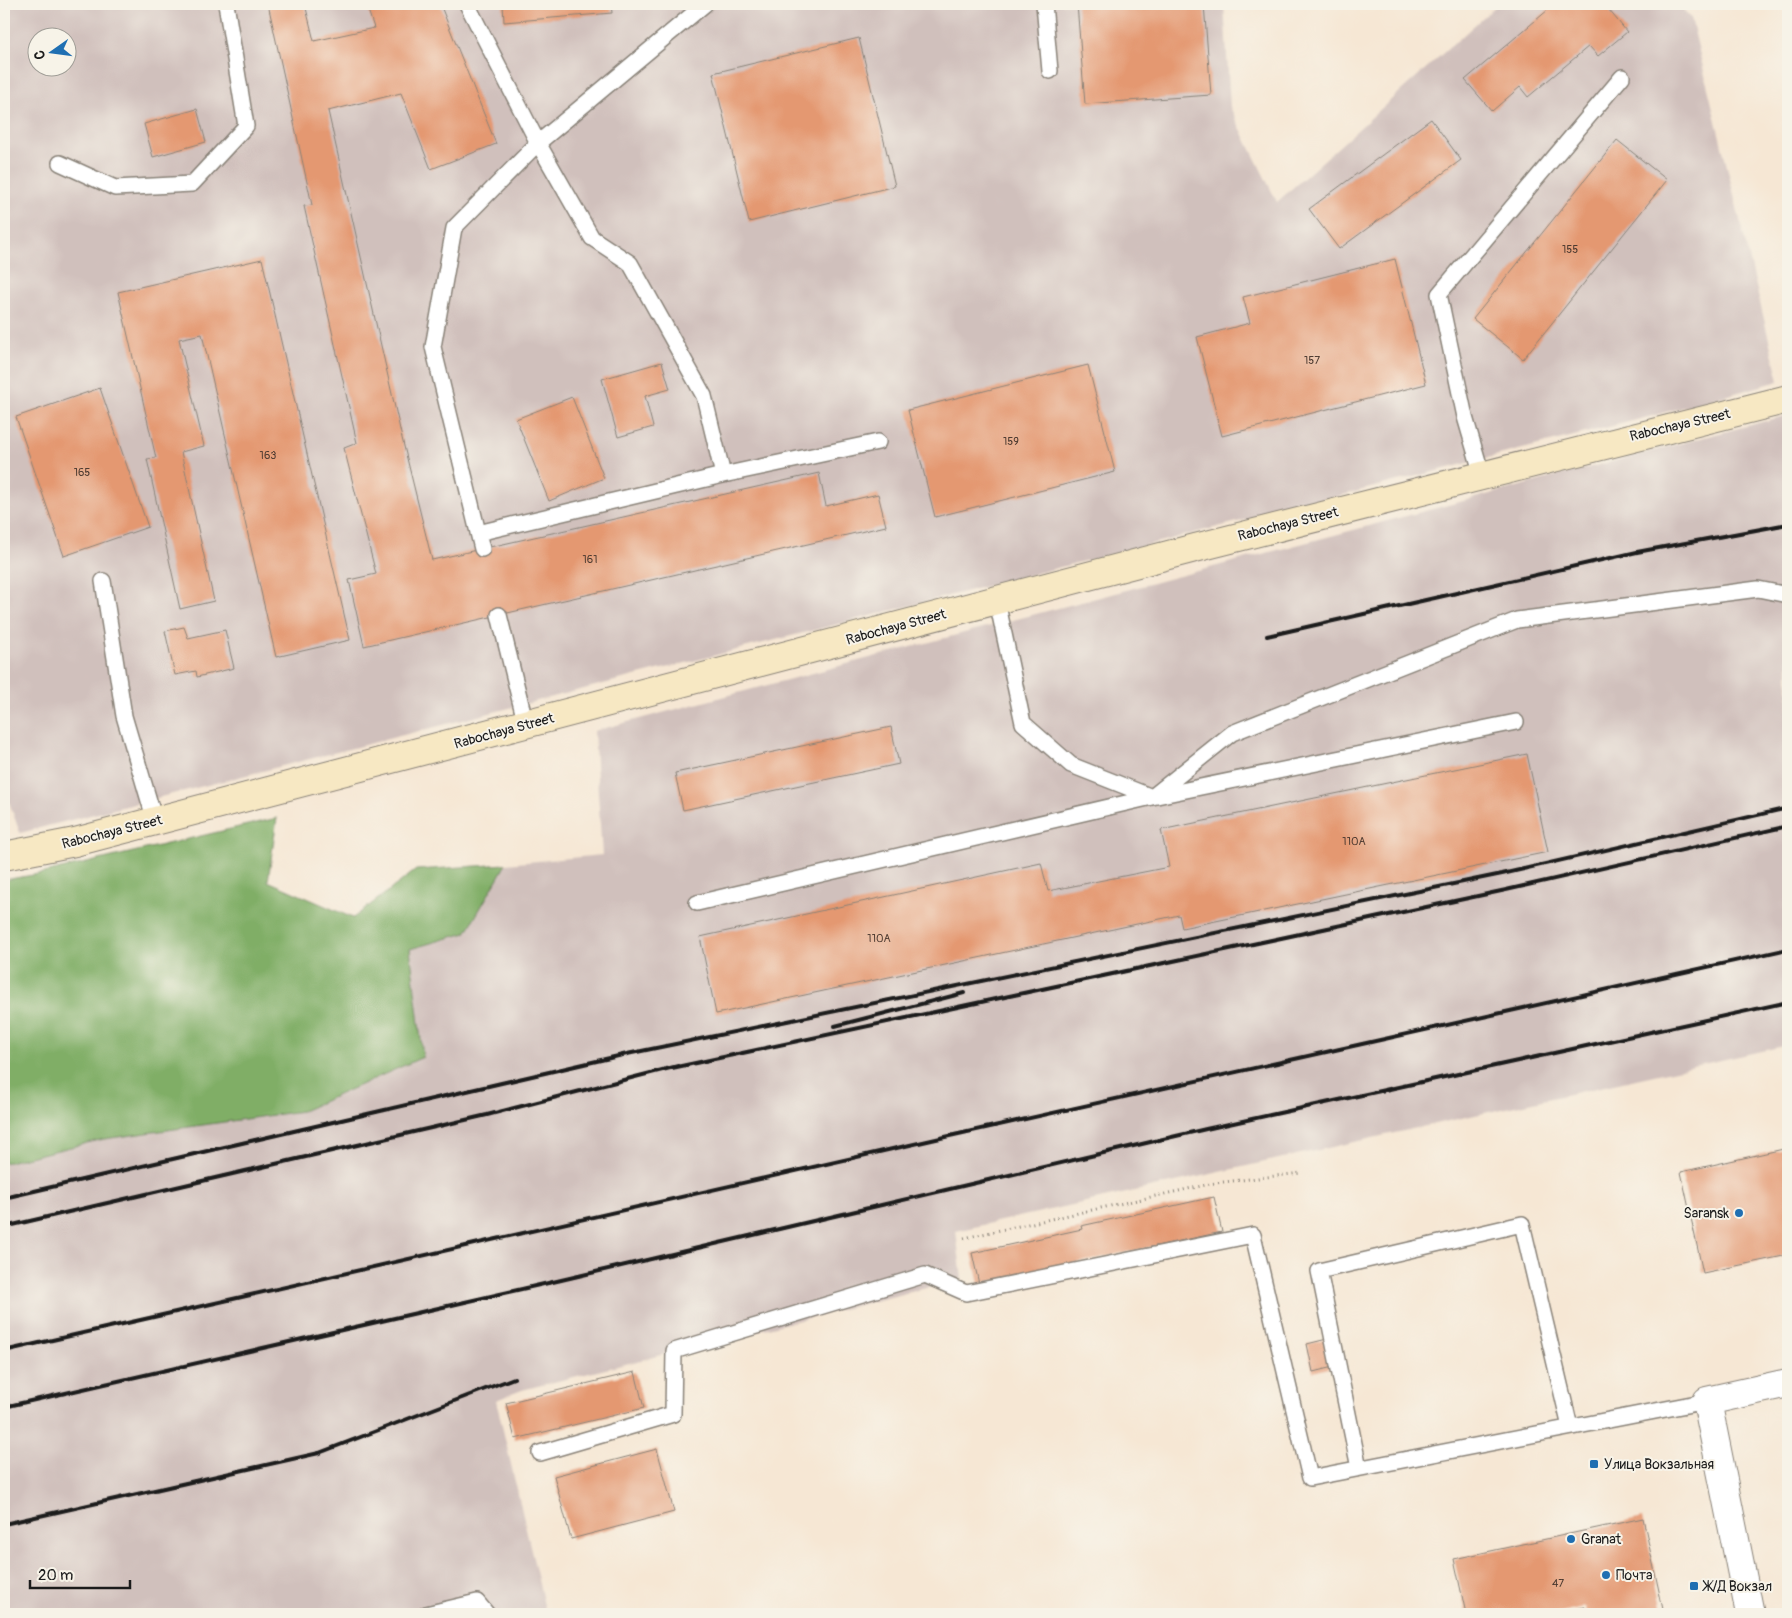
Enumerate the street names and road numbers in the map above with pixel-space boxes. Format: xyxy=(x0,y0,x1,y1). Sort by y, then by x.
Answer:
street label: Rabochaya Street xyxy=(1628,405,1732,445)
street label: Rabochaya Street xyxy=(1236,503,1340,545)
street label: Rabochaya Street xyxy=(844,605,948,649)
street label: Rabochaya Street xyxy=(452,709,556,753)
street label: Rabochaya Street xyxy=(60,811,164,853)

